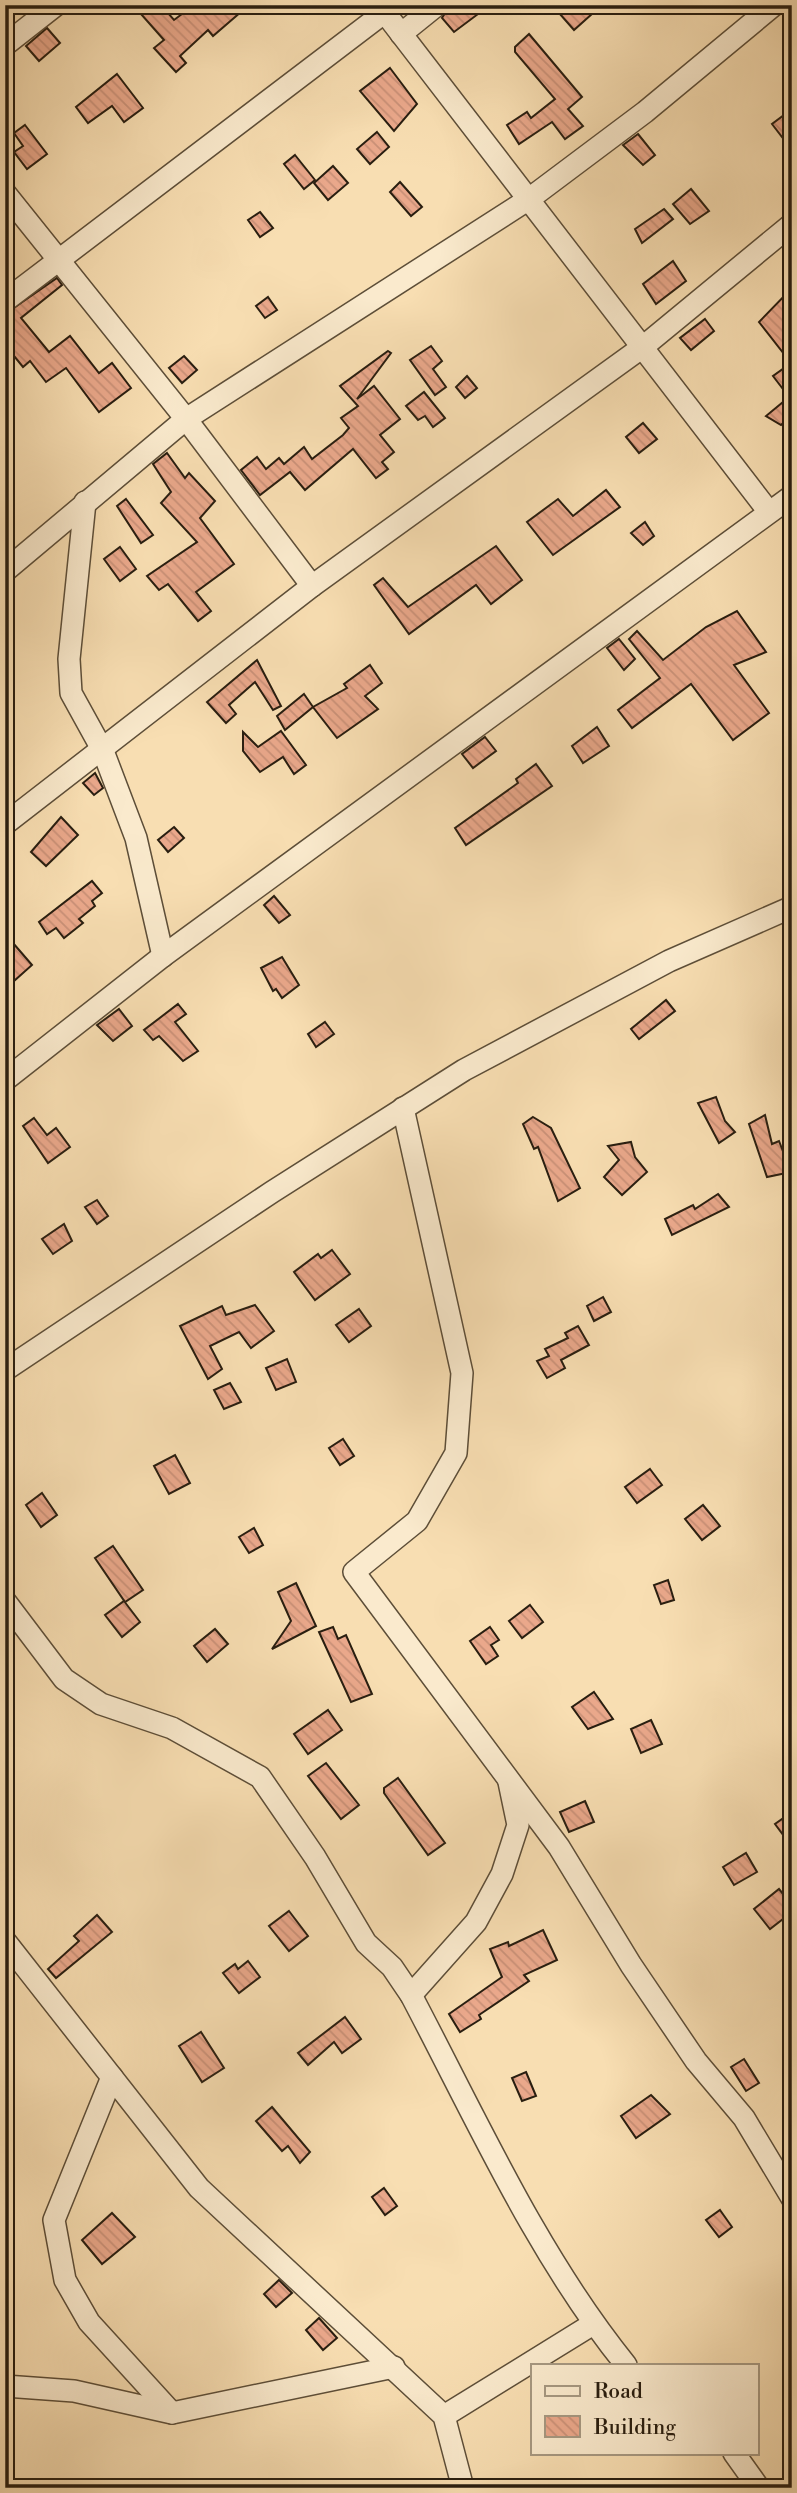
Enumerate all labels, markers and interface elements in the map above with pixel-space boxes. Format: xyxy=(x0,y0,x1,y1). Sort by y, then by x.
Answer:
legend xyxy=(531,2364,758,2454)
text: Road xyxy=(594,2379,643,2405)
text: Building xyxy=(593,2415,676,2441)

